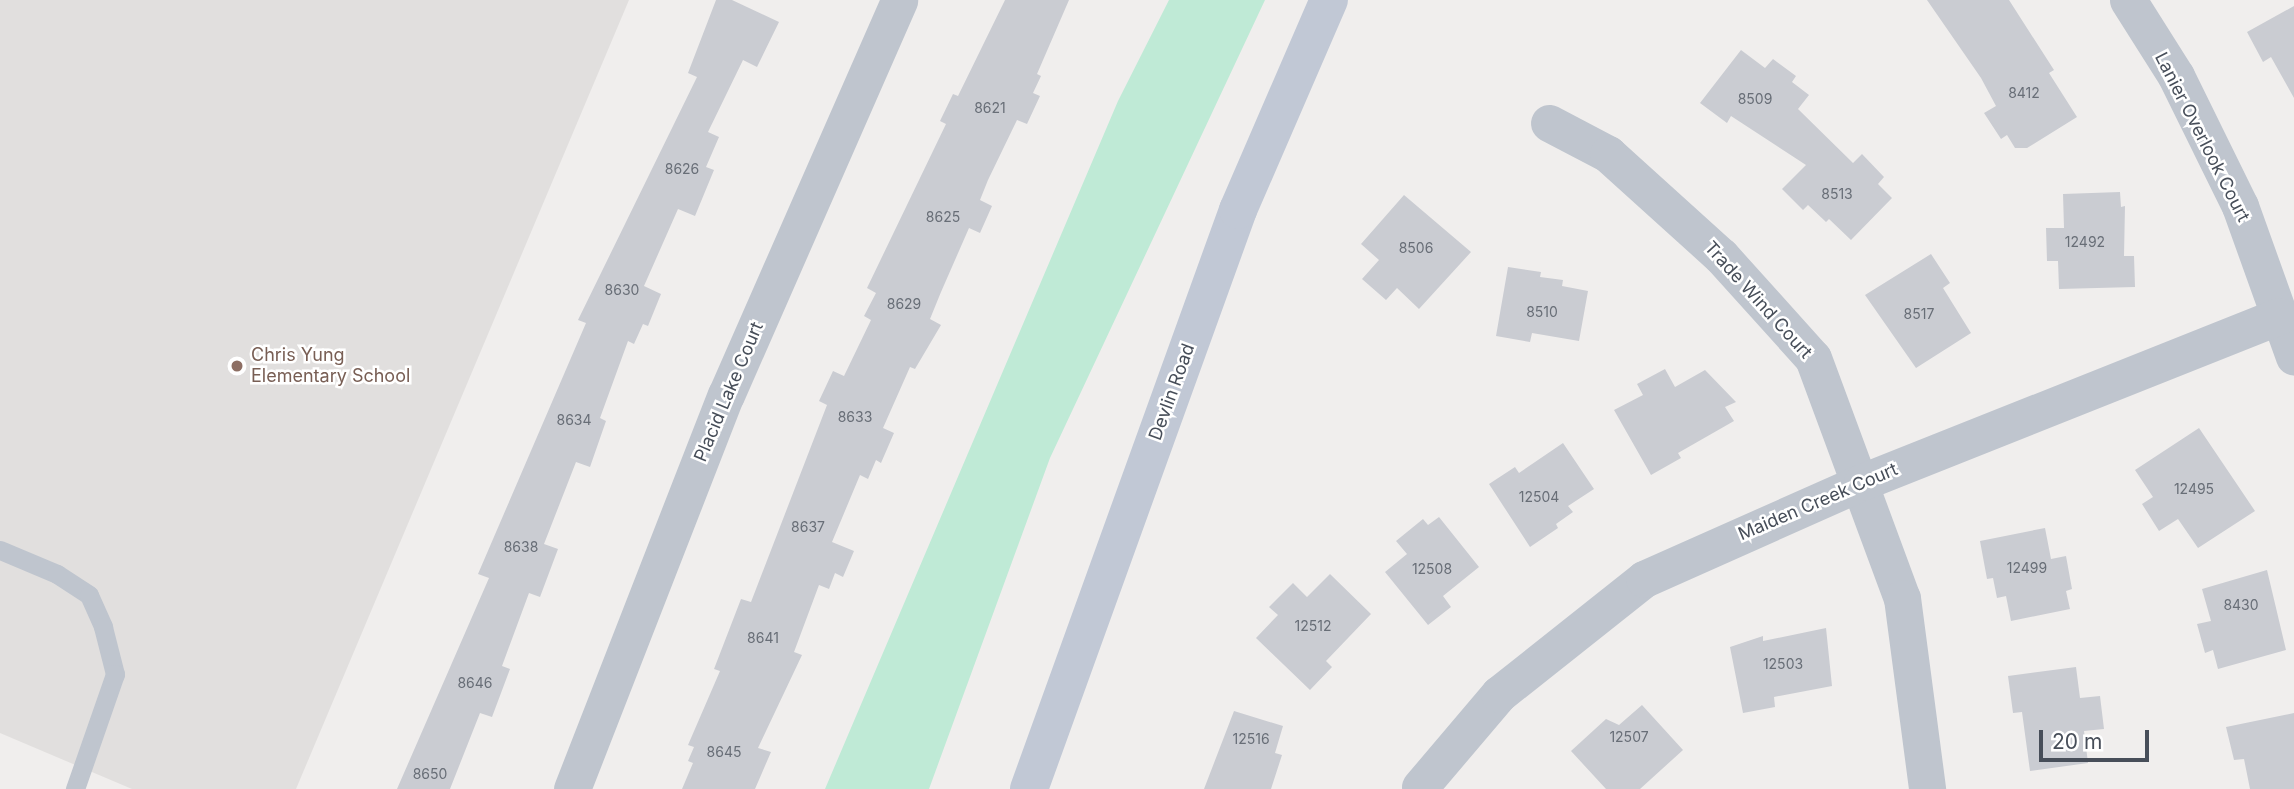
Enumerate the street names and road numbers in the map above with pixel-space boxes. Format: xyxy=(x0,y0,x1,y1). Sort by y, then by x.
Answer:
street label: Lanier Overlook Court xyxy=(2150,49,2254,225)
street label: Trade Wind Court xyxy=(1700,237,1816,363)
street label: Placid Lake Court xyxy=(690,319,768,465)
street label: Devlin Road xyxy=(1145,341,1199,443)
street label: Maiden Creek Court xyxy=(1735,459,1901,545)

